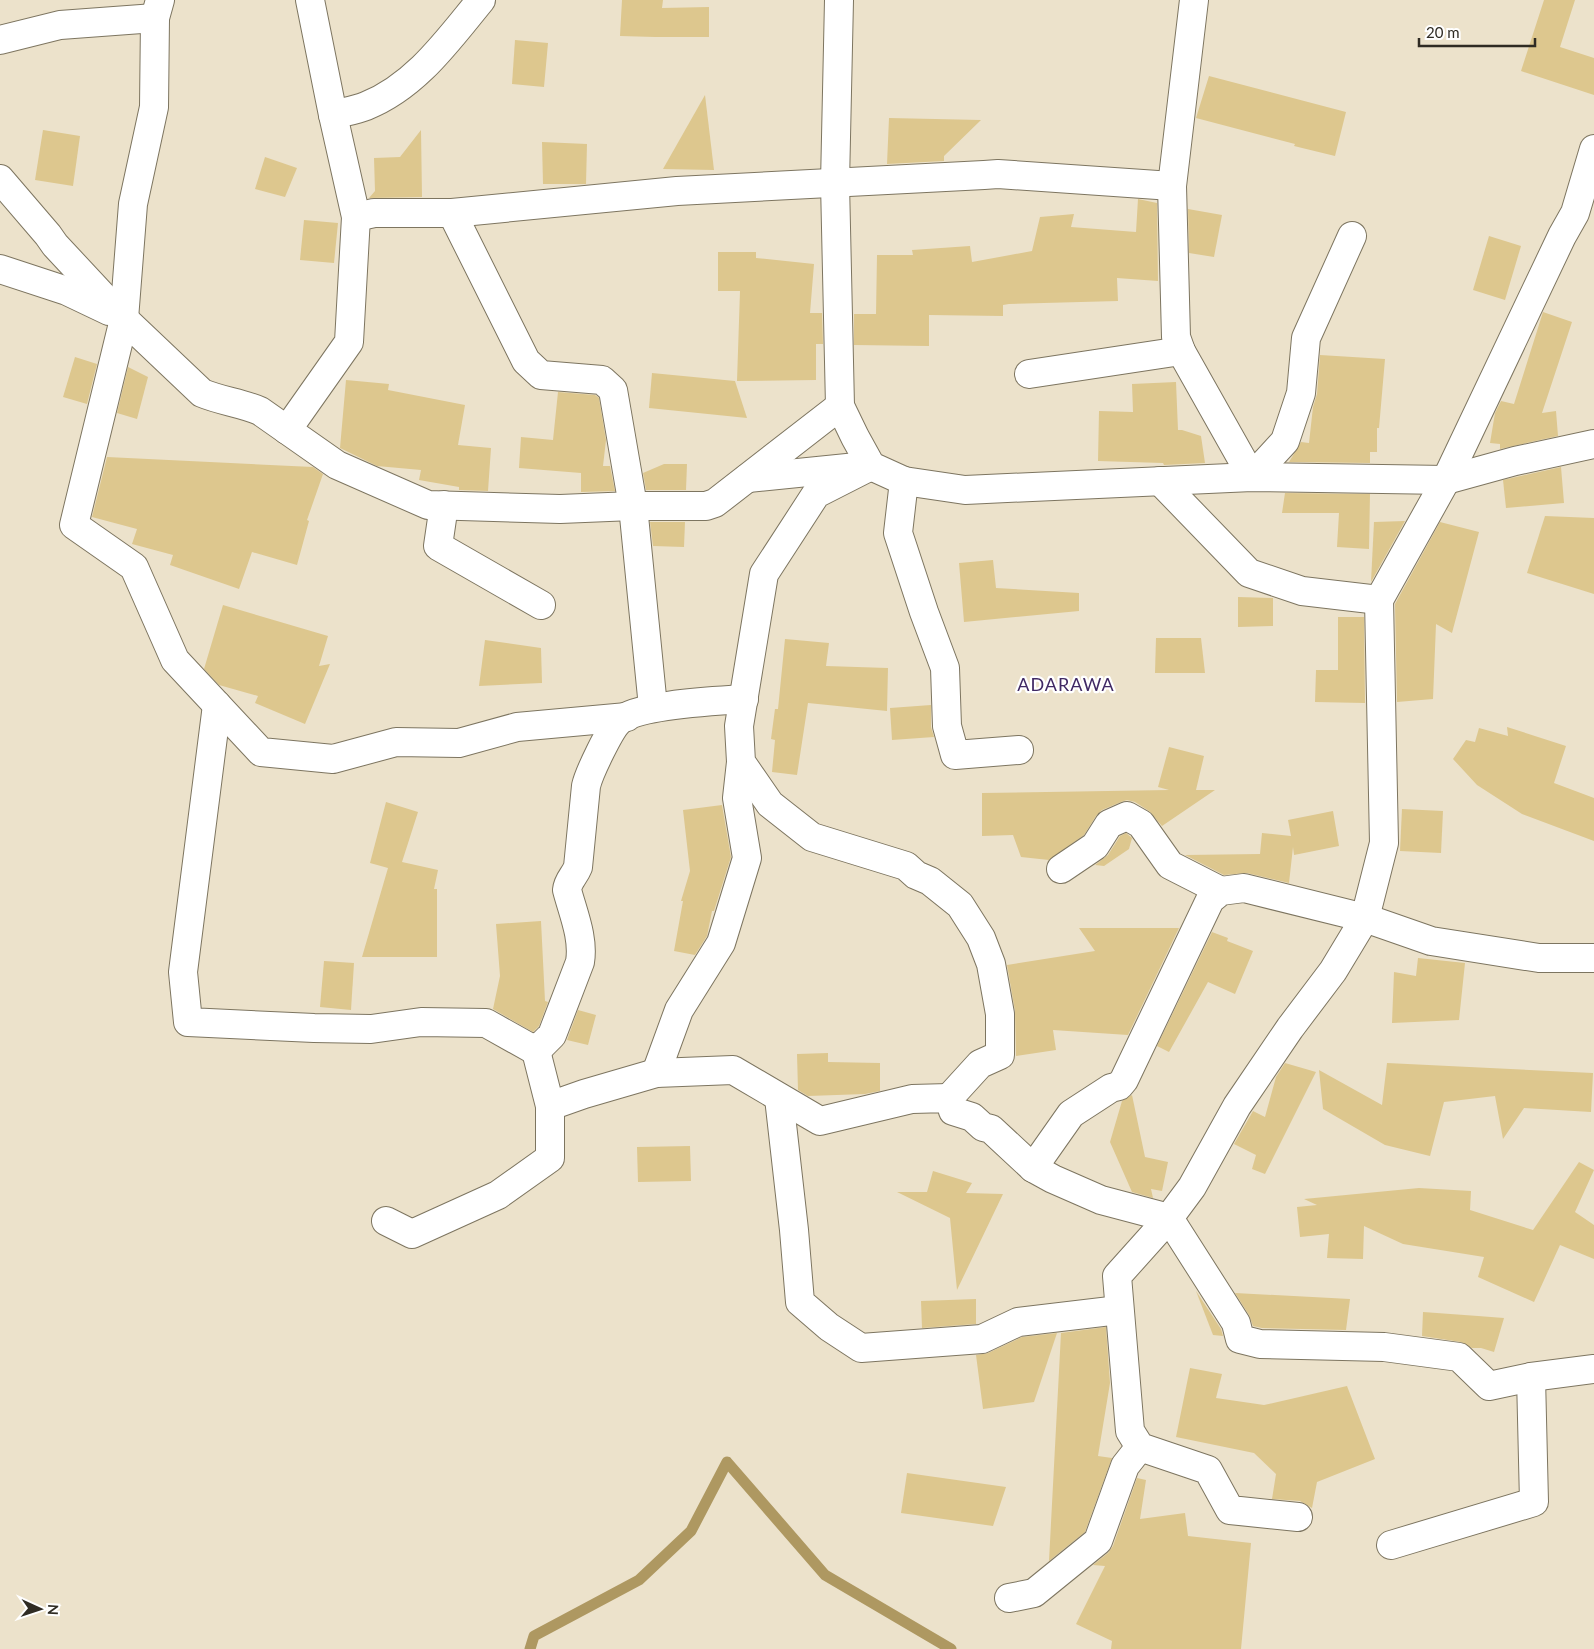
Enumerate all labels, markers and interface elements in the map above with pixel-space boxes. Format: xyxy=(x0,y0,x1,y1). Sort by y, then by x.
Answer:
scale bar xyxy=(1419,15,1535,47)
text: 20 m xyxy=(1426,23,1460,41)
district label: ADARAWA xyxy=(1017,673,1115,695)
north arrow xyxy=(15,1584,65,1634)
text: N xyxy=(45,1604,62,1616)

